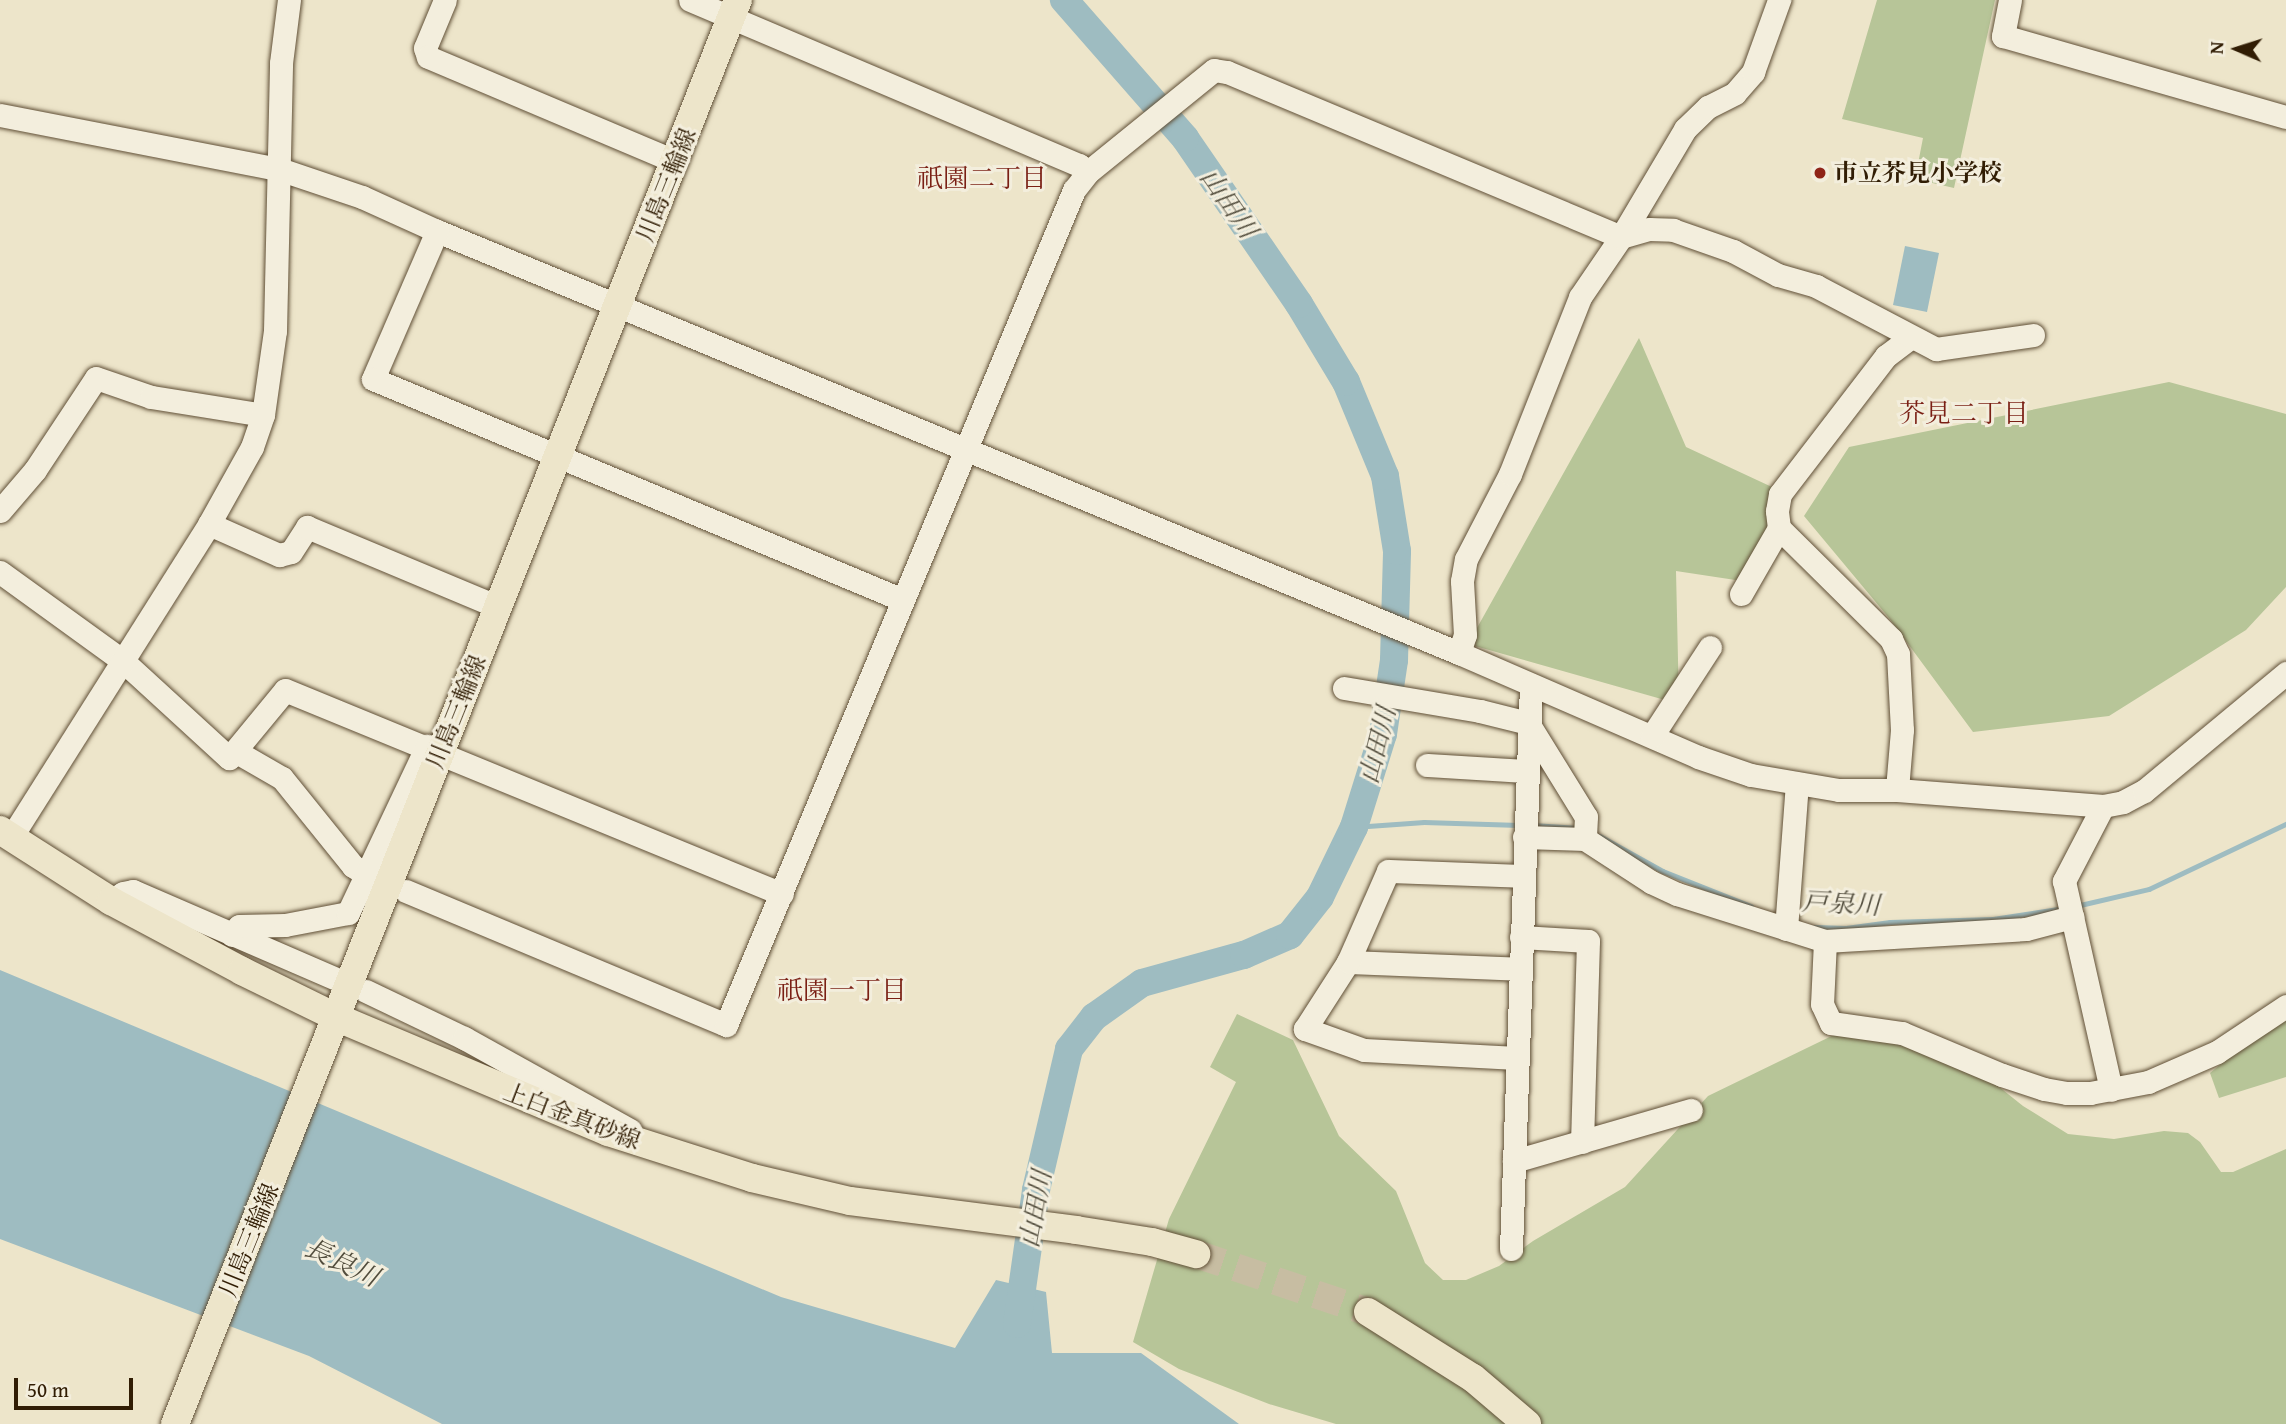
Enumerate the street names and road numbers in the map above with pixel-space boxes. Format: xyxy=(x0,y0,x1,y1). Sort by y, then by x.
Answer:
street label: 川島三輪線 xyxy=(630,124,702,246)
street label: 川島三輪線 xyxy=(420,651,492,773)
street label: 上白金真砂線 xyxy=(500,1077,644,1155)
street label: 川島三輪線 xyxy=(213,1179,285,1301)

